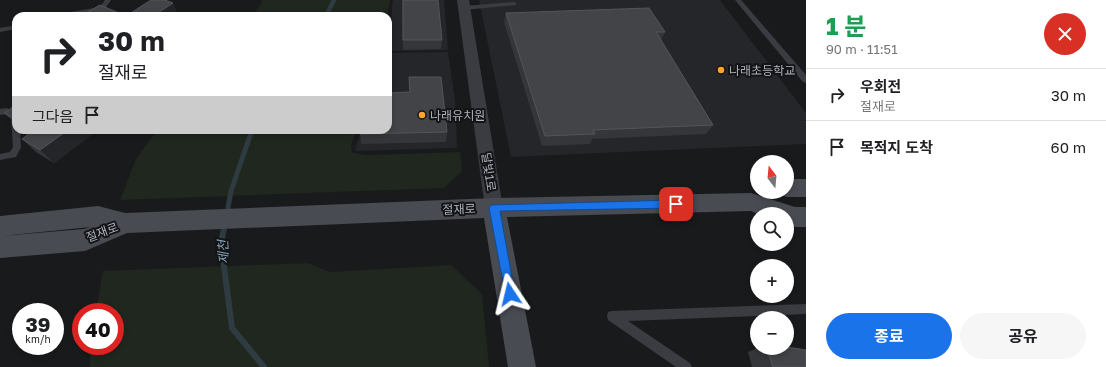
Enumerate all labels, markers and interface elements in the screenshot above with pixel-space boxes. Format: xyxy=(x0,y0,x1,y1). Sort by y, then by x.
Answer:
text: 1 분 xyxy=(826,11,866,40)
button: close xyxy=(1044,13,1086,55)
text: 30 m xyxy=(98,24,165,57)
icon: right xyxy=(32,28,84,80)
text: 90 m · 11:51 xyxy=(826,41,897,57)
text: 절재로 xyxy=(98,61,148,83)
place label: 나래초등학교 xyxy=(729,63,795,78)
marker: 나래초등학교 xyxy=(716,65,726,75)
text: 우회전 xyxy=(860,77,901,95)
icon: right xyxy=(826,84,848,106)
text: 30 m xyxy=(1051,86,1086,104)
text: 절재로 xyxy=(860,98,896,114)
icon: arrive xyxy=(81,104,103,126)
text: 그다음 xyxy=(32,107,73,125)
place label: 나래유치원 xyxy=(430,108,485,123)
marker: 나래유치원 xyxy=(417,110,427,120)
icon: arrive xyxy=(826,136,848,158)
text: 목적지 도착 xyxy=(860,138,933,156)
text: 60 m xyxy=(1051,138,1086,156)
street label: 달빛1로 xyxy=(479,152,499,192)
north arrow xyxy=(750,155,794,199)
map controls xyxy=(750,155,794,355)
pin xyxy=(659,187,693,221)
icon: arrive xyxy=(665,193,687,215)
street label: 절재로 xyxy=(442,201,476,217)
button: search xyxy=(750,207,794,251)
street label: 절재로 xyxy=(84,219,120,245)
water label: 제천 xyxy=(214,239,232,264)
button: + xyxy=(750,259,794,303)
position arrow xyxy=(489,273,531,315)
speed limit sign: 40 xyxy=(72,303,124,355)
button: − xyxy=(750,311,794,355)
text: 39 xyxy=(26,312,50,336)
button: 종료 xyxy=(826,313,952,359)
button: 공유 xyxy=(960,313,1086,359)
text: km/h xyxy=(25,333,51,345)

